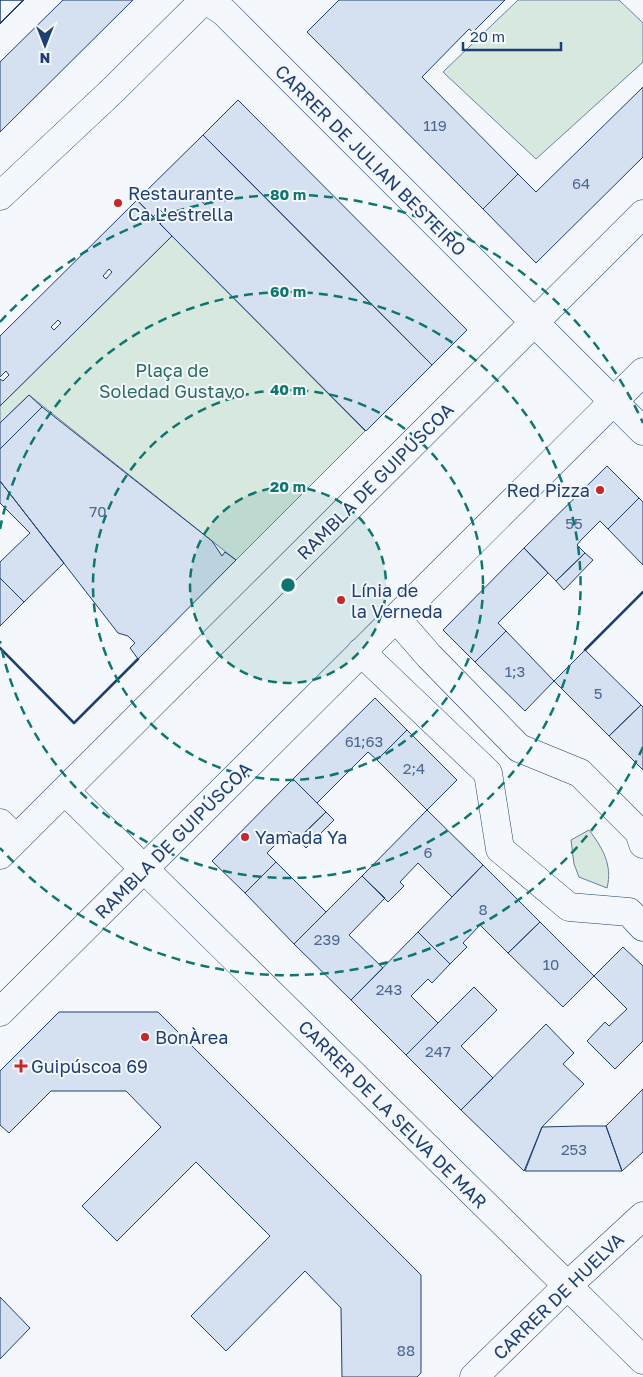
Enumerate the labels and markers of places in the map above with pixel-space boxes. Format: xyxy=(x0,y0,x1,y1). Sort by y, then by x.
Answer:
place label: Restaurante Ca L'estrella xyxy=(128,182,234,225)
marker: Restaurante Ca L'estrella xyxy=(112,197,124,209)
place label: Red Pizza xyxy=(507,479,590,501)
marker: Red Pizza xyxy=(594,484,606,496)
centre of rings xyxy=(279,576,297,594)
place label: Línia de la Verneda xyxy=(351,579,443,622)
marker: Línia de la Verneda xyxy=(335,594,347,606)
place label: Yamada Ya xyxy=(255,826,347,848)
marker: Yamada Ya xyxy=(239,831,251,843)
place label: BonÀrea xyxy=(155,1026,228,1048)
marker: BonÀrea xyxy=(139,1031,151,1043)
place label: Guipúscoa 69 xyxy=(31,1055,148,1077)
marker: Guipúscoa 69 xyxy=(15,1060,27,1072)

